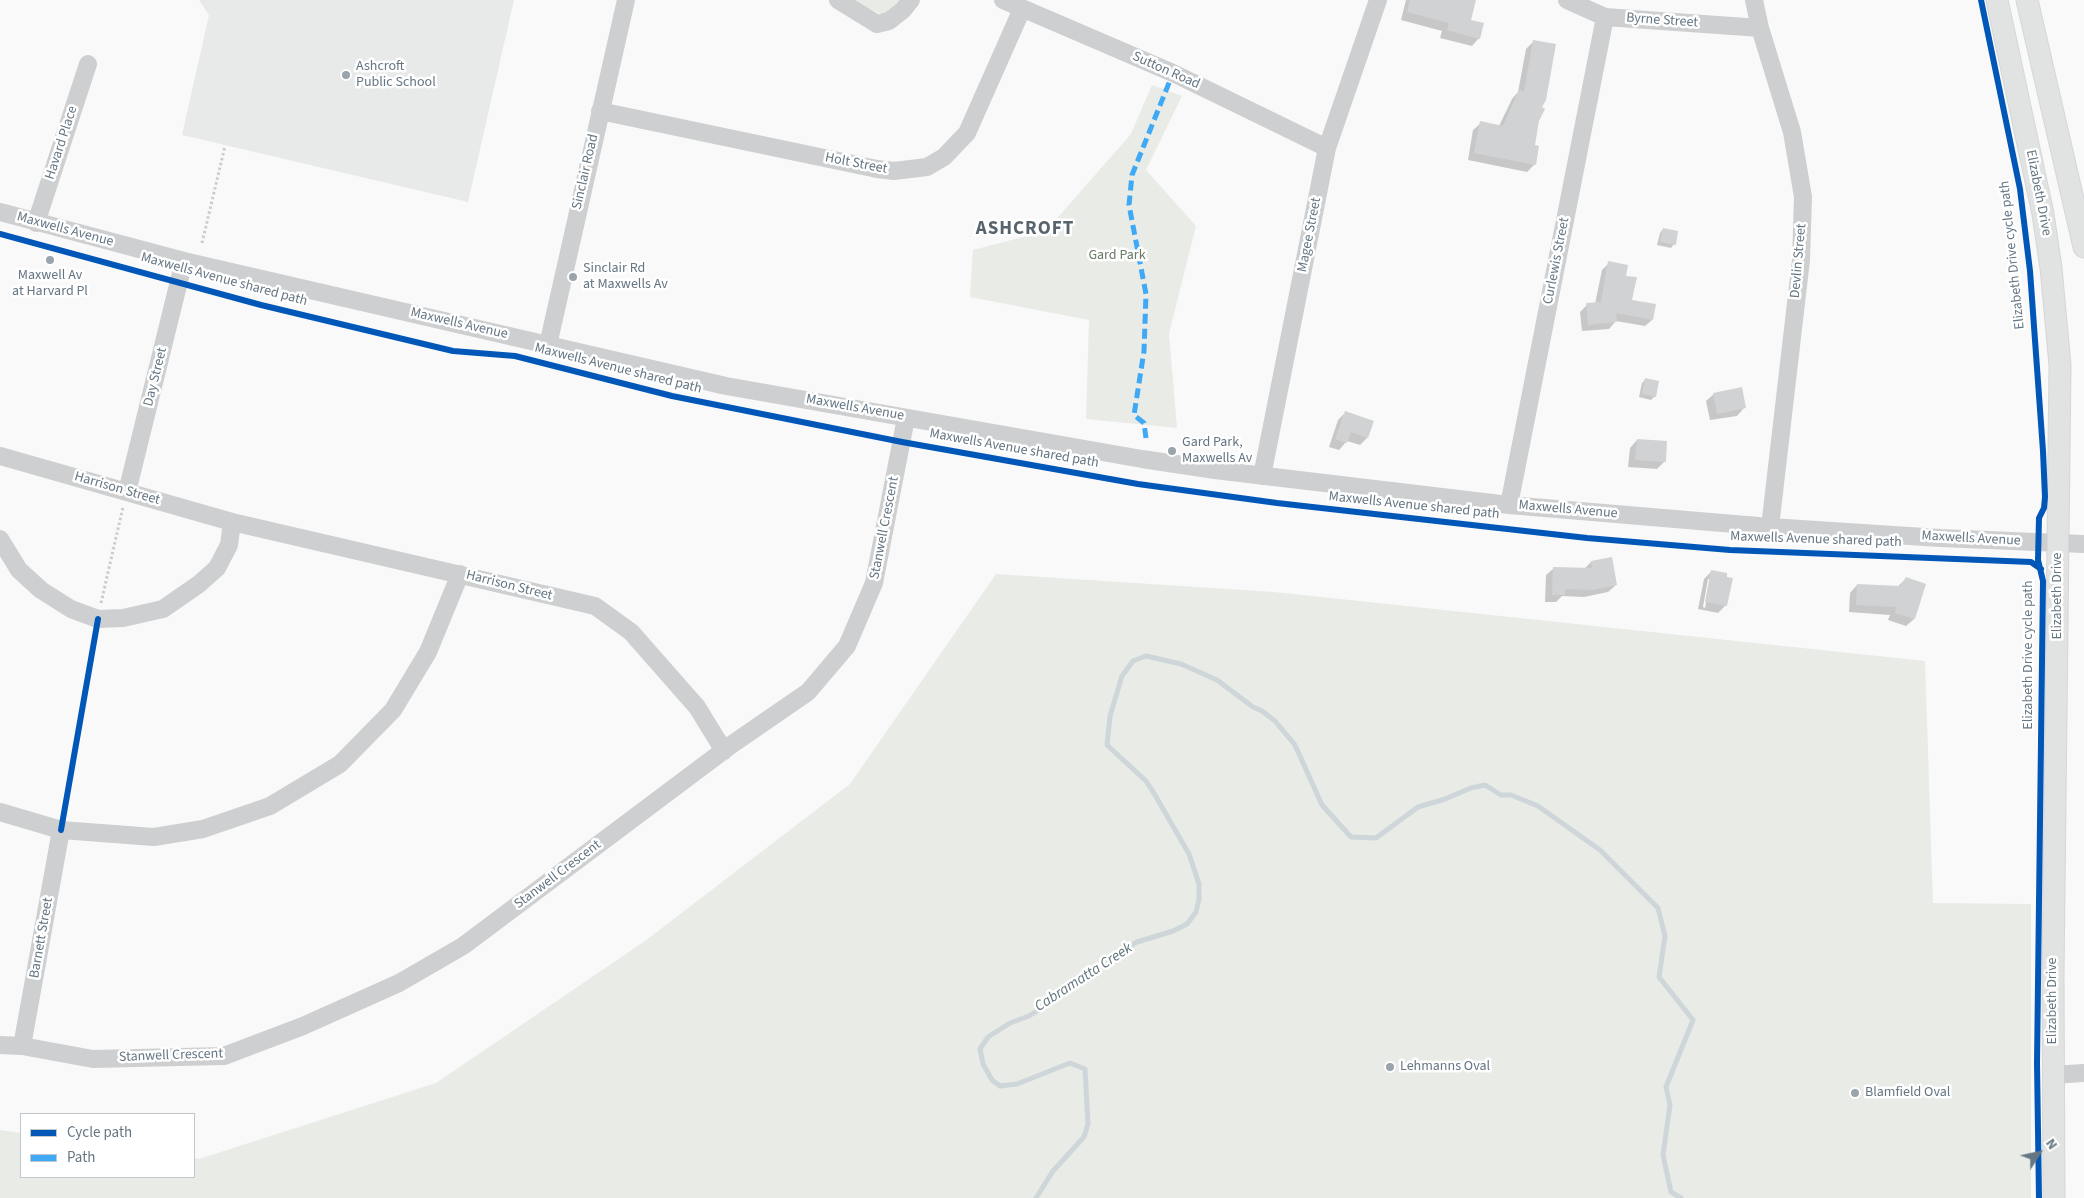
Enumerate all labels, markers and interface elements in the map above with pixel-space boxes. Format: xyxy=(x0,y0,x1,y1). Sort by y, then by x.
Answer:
street label: Byrne Street xyxy=(1626,10,1698,32)
street label: Sutton Road xyxy=(1130,49,1202,93)
place label: Ashcroft Public School xyxy=(356,59,436,92)
marker: Ashcroft Public School xyxy=(340,69,352,81)
street label: Havard Place xyxy=(42,104,82,182)
street label: Sinclair Road xyxy=(569,133,603,211)
street label: Elizabeth Drive xyxy=(2021,149,2055,237)
street label: Holt Street xyxy=(824,150,888,178)
street label: Elizabeth Drive cycle path xyxy=(1997,180,2029,330)
street label: Magee Street xyxy=(1295,196,1325,274)
street label: Maxwells Avenue xyxy=(15,209,115,251)
street label: Curlewis Street xyxy=(1540,216,1574,306)
district label: ASHCROFT xyxy=(975,219,1075,241)
street label: Devlin Street xyxy=(1787,223,1811,299)
park label: Gard Park xyxy=(1088,248,1146,264)
street label: Maxwells Avenue shared path xyxy=(139,250,309,310)
marker: Maxwell Av at Harvard Pl xyxy=(44,254,56,266)
place label: Sinclair Rd at Maxwells Av xyxy=(583,261,668,294)
place label: Maxwell Av at Harvard Pl xyxy=(12,268,88,300)
marker: Sinclair Rd at Maxwells Av xyxy=(567,271,579,283)
street label: Maxwells Avenue xyxy=(409,305,509,343)
street label: Maxwells Avenue shared path xyxy=(533,340,703,398)
street label: Day Street xyxy=(141,346,171,408)
street label: Maxwells Avenue xyxy=(805,391,905,425)
street label: Maxwells Avenue shared path xyxy=(928,426,1100,472)
place label: Gard Park, Maxwells Av xyxy=(1182,435,1252,468)
marker: Gard Park, Maxwells Av xyxy=(1166,445,1178,457)
street label: Harrison Street xyxy=(72,469,162,509)
street label: Stanwell Crescent xyxy=(867,475,903,581)
street label: Maxwells Avenue shared path xyxy=(1328,489,1500,523)
street label: Maxwells Avenue xyxy=(1518,497,1618,523)
street label: Maxwells Avenue xyxy=(1921,528,2021,550)
street label: Maxwells Avenue shared path xyxy=(1730,529,1902,551)
street label: Elizabeth Drive xyxy=(2050,552,2066,640)
street label: Harrison Street xyxy=(464,567,554,605)
street label: Elizabeth Drive cycle path xyxy=(2021,580,2037,730)
street label: Stanwell Crescent xyxy=(511,837,605,913)
street label: Barnett Street xyxy=(27,896,57,980)
water label: Cabramatta Creek xyxy=(1032,940,1136,1016)
street label: Elizabeth Drive xyxy=(2045,957,2061,1045)
street label: Stanwell Crescent xyxy=(119,1046,223,1066)
place label: Lehmanns Oval xyxy=(1400,1059,1490,1075)
marker: Lehmanns Oval xyxy=(1384,1061,1396,1073)
place label: Blamfield Oval xyxy=(1865,1085,1950,1101)
marker: Blamfield Oval xyxy=(1849,1087,1861,1099)
legend xyxy=(20,1113,195,1178)
text: Cycle path xyxy=(67,1122,132,1143)
north arrow xyxy=(2014,1128,2064,1178)
text: N xyxy=(2040,1135,2062,1154)
text: Path xyxy=(67,1147,95,1168)

